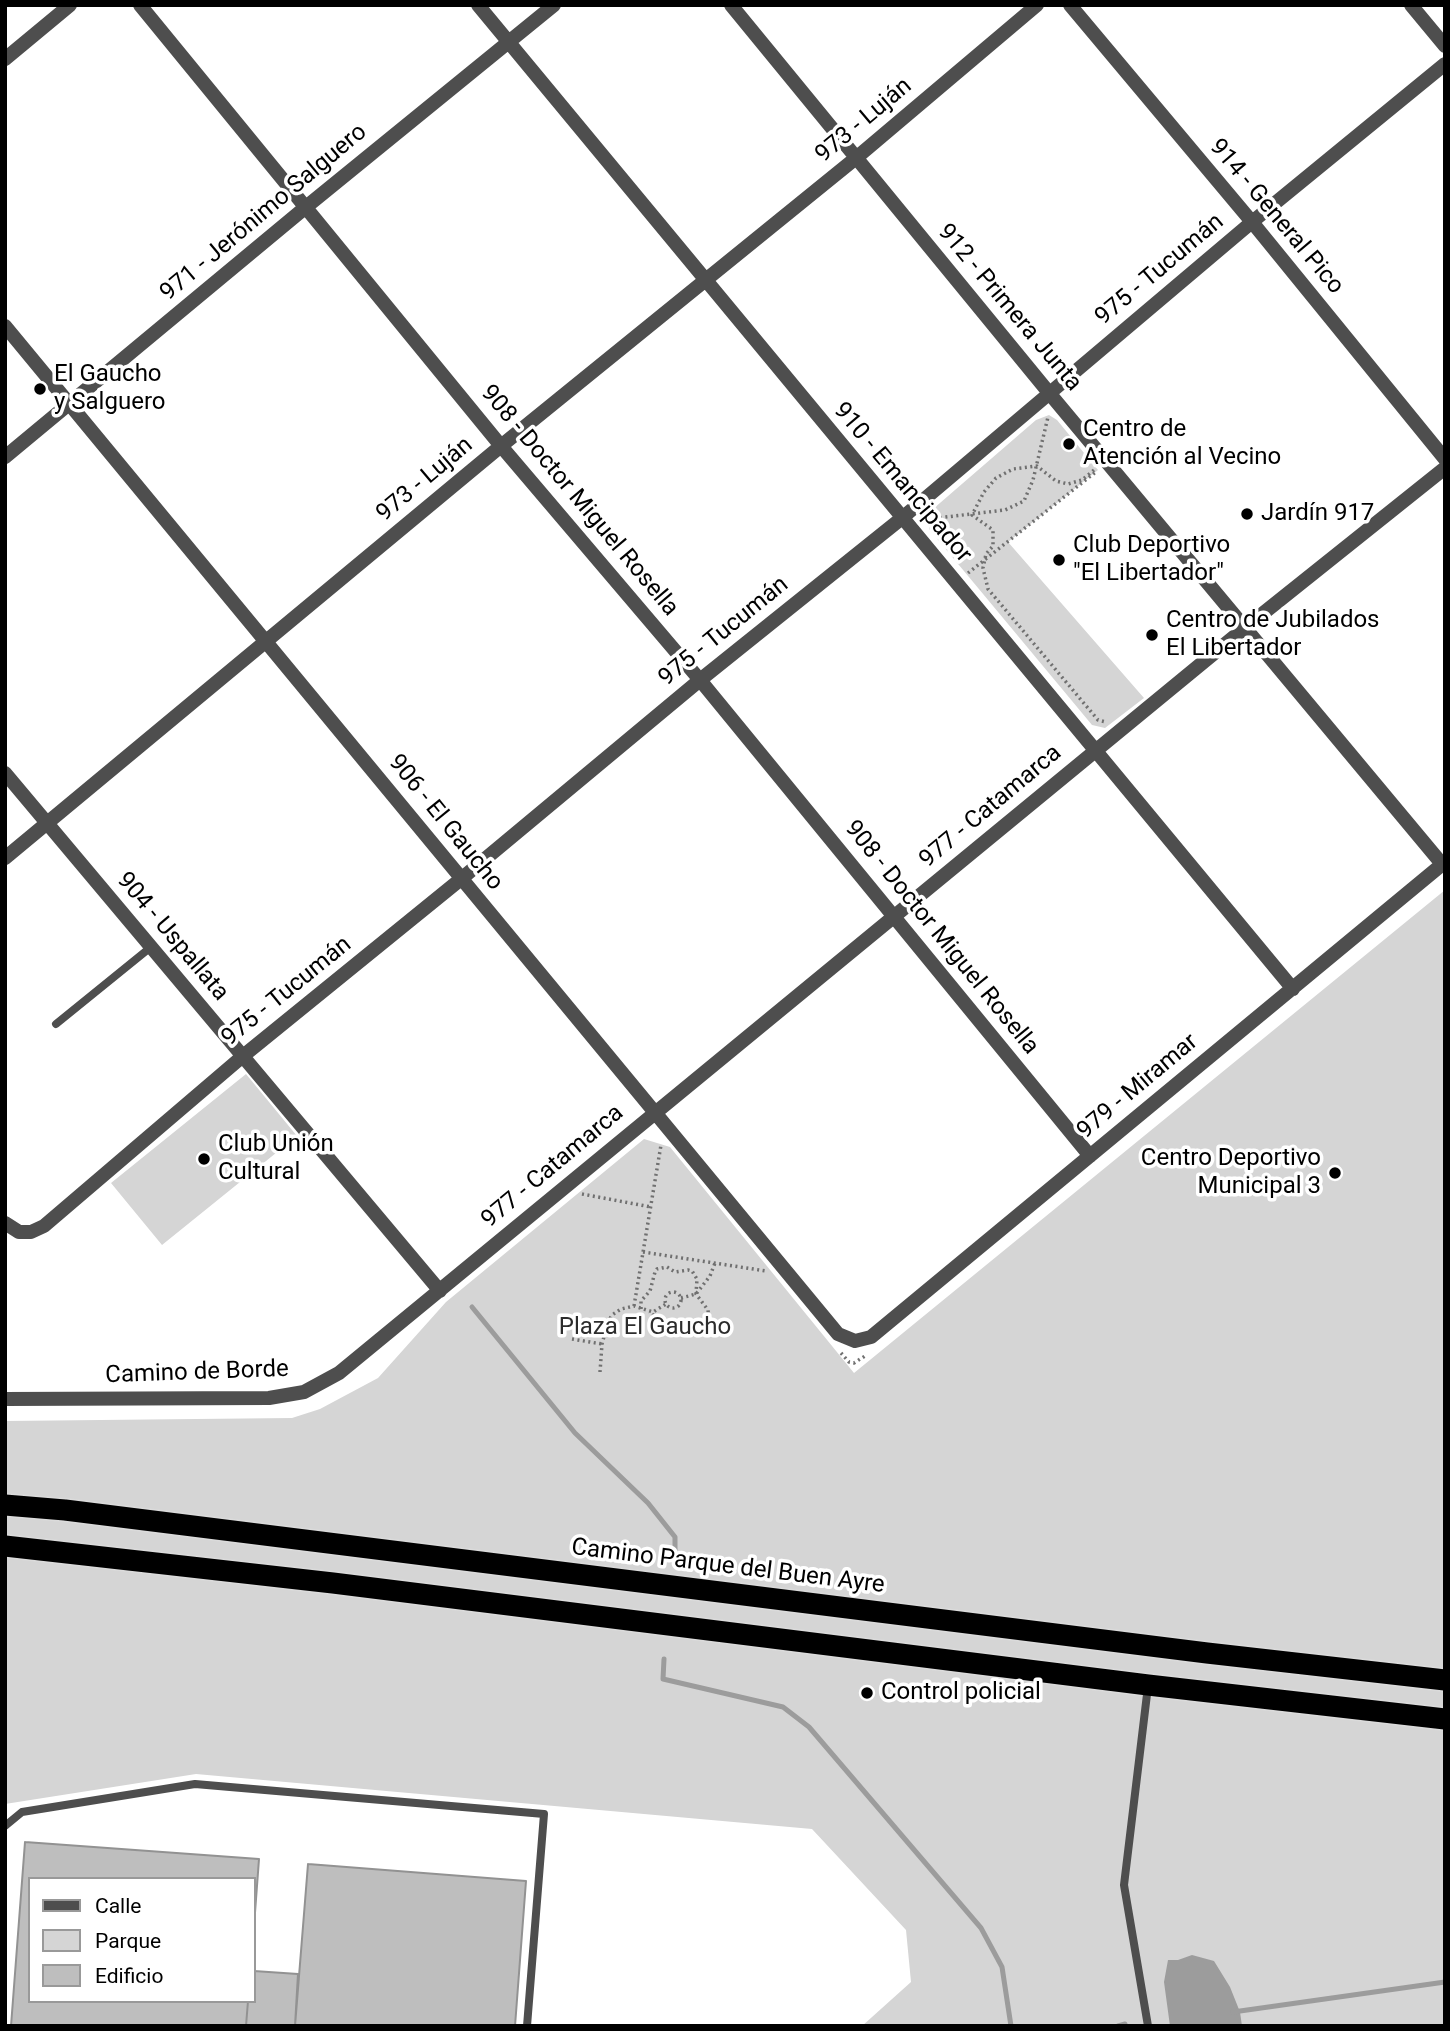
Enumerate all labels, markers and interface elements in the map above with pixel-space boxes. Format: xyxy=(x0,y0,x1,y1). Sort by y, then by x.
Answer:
street label: 973 - Luján xyxy=(810,72,918,170)
street label: 971 - Jerónimo Salguero xyxy=(155,118,373,308)
street label: 914 - General Pico xyxy=(1203,134,1349,300)
street label: 975 - Tucumán xyxy=(1090,208,1230,332)
street label: 912 - Primera Junta xyxy=(931,219,1087,397)
place label: El Gaucho y Salguero xyxy=(54,361,165,417)
street label: 908 - Doctor Miguel Rosella xyxy=(474,380,684,622)
marker: El Gaucho y Salguero xyxy=(32,381,48,397)
street label: 910 - Emancipador xyxy=(827,397,977,569)
place label: Centro de Atención al Vecino xyxy=(1083,416,1281,472)
street label: 973 - Luján xyxy=(371,431,479,529)
marker: Centro de Atención al Vecino xyxy=(1061,436,1077,452)
place label: Jardín 917 xyxy=(1261,500,1374,528)
marker: Jardín 917 xyxy=(1239,506,1255,522)
place label: Club Deportivo "El Libertador" xyxy=(1073,532,1230,588)
marker: Club Deportivo "El Libertador" xyxy=(1051,552,1067,568)
street label: 975 - Tucumán xyxy=(653,571,795,693)
place label: Centro de Jubilados El Libertador xyxy=(1166,607,1379,663)
marker: Centro de Jubilados El Libertador xyxy=(1144,627,1160,643)
street label: 977 - Catamarca xyxy=(914,739,1068,875)
street label: 906 - El Gaucho xyxy=(381,749,509,897)
street label: 908 - Doctor Miguel Rosella xyxy=(838,815,1044,1061)
street label: 904 - Uspallata xyxy=(110,867,234,1007)
street label: 975 - Tucumán xyxy=(216,931,358,1053)
street label: 979 - Miramar xyxy=(1072,1028,1204,1146)
street label: 977 - Catamarca xyxy=(476,1099,630,1235)
place label: Club Unión Cultural xyxy=(218,1131,334,1187)
place label: Centro Deportivo Municipal 3 xyxy=(1141,1145,1321,1201)
marker: Club Unión Cultural xyxy=(196,1151,212,1167)
marker: Centro Deportivo Municipal 3 xyxy=(1327,1165,1343,1181)
park label: Plaza El Gaucho xyxy=(559,1314,731,1342)
street label: Camino de Borde xyxy=(105,1355,289,1391)
street label: Camino Parque del Buen Ayre xyxy=(570,1534,886,1600)
place label: Control policial xyxy=(881,1679,1041,1707)
marker: Control policial xyxy=(859,1685,875,1701)
legend xyxy=(28,1877,256,2003)
text: Calle xyxy=(95,1894,141,1918)
text: Parque xyxy=(95,1929,161,1953)
text: Edificio xyxy=(95,1964,163,1988)

